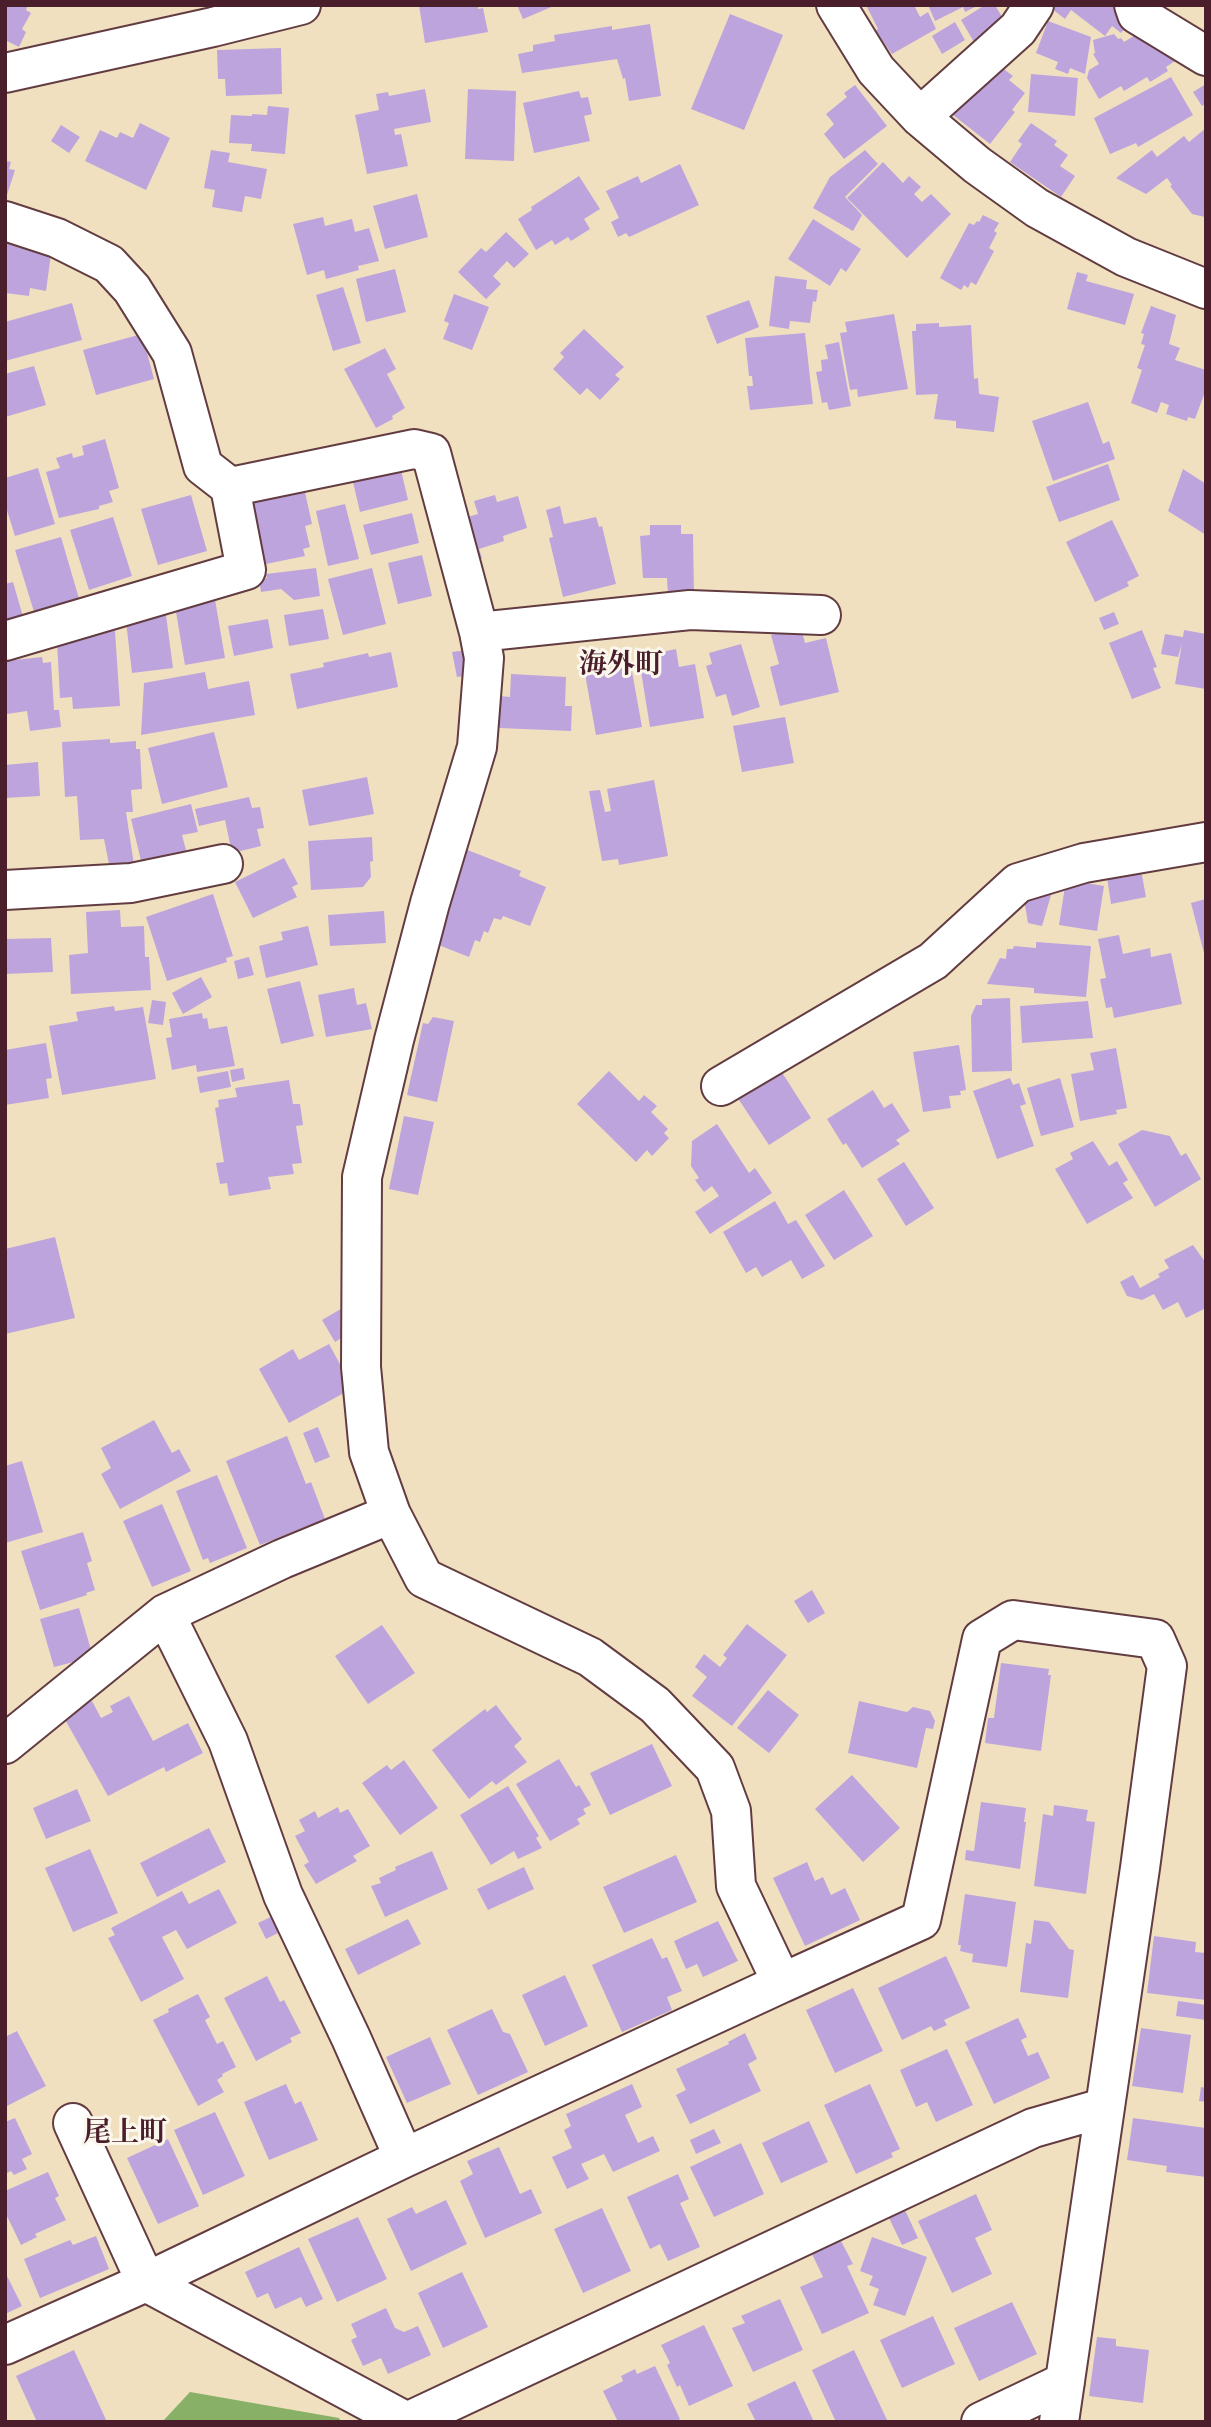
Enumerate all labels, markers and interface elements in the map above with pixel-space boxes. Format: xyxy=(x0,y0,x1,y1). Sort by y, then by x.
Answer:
district label: 海外町 xyxy=(579,650,663,684)
district label: 尾上町 xyxy=(83,2118,167,2152)

